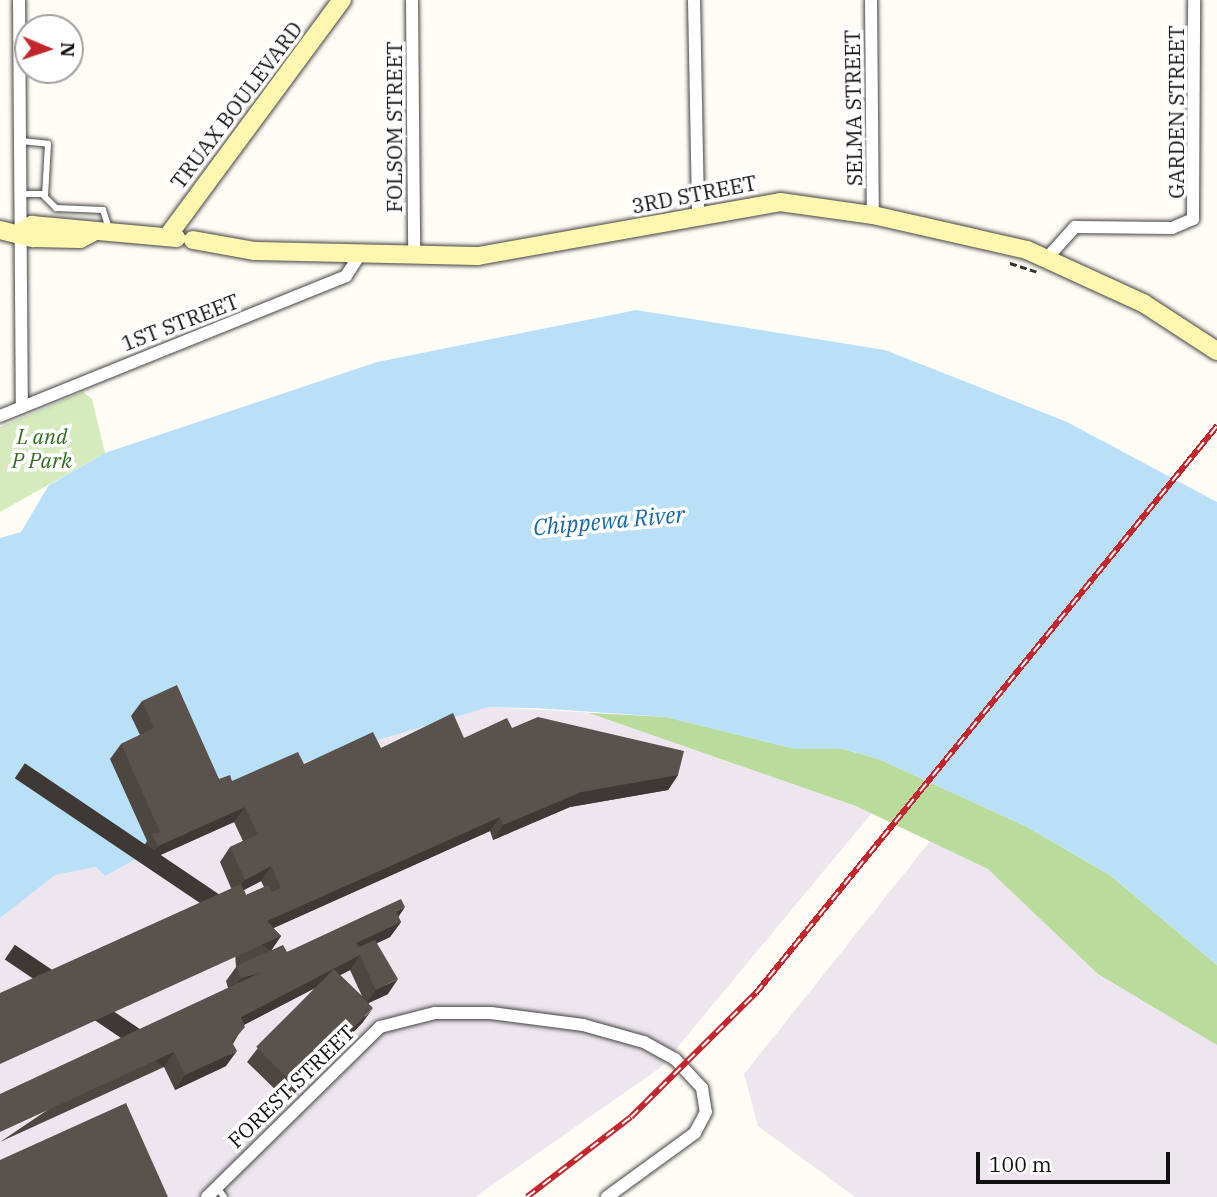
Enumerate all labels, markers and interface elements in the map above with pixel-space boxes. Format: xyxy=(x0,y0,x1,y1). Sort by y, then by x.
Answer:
north arrow xyxy=(14,14,84,84)
street label: TRUAX BOULEVARD xyxy=(165,16,307,194)
street label: GARDEN STREET xyxy=(1163,25,1189,199)
street label: SELMA STREET xyxy=(839,30,867,186)
street label: FOLSOM STREET xyxy=(381,41,407,213)
text: N xyxy=(56,42,80,58)
street label: 3RD STREET xyxy=(629,170,759,218)
street label: 1ST STREET xyxy=(118,288,242,356)
park label: L and P Park xyxy=(12,423,72,473)
water label: Chippewa River xyxy=(532,500,686,540)
street label: FOREST STREET xyxy=(222,1019,360,1153)
scale bar xyxy=(979,1138,1173,1182)
text: 100 m xyxy=(989,1150,1052,1178)

